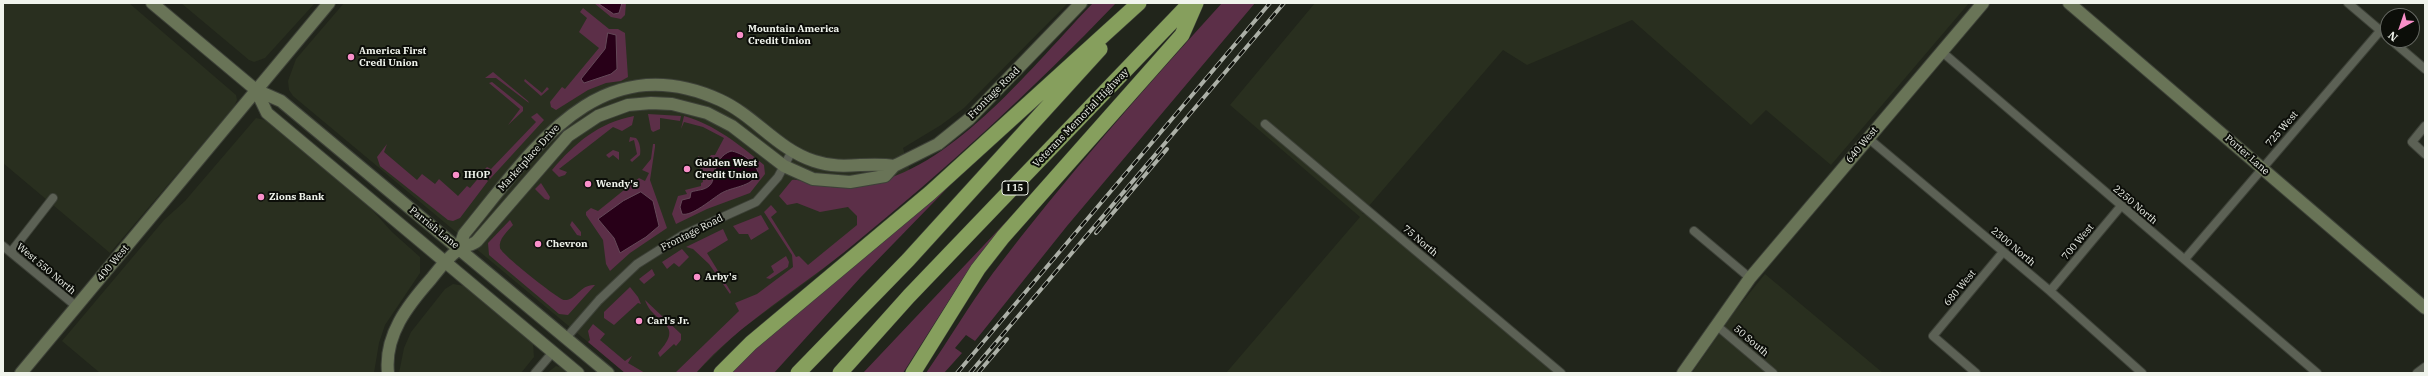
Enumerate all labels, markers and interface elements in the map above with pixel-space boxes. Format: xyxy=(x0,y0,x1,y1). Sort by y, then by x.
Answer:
north arrow xyxy=(2380,8,2420,48)
place label: Mountain America Credit Union xyxy=(748,23,839,46)
text: N xyxy=(2385,28,2401,45)
marker: Mountain America Credit Union xyxy=(735,30,745,40)
place label: America First Credi Union xyxy=(359,45,426,68)
marker: America First Credi Union xyxy=(346,52,356,62)
street label: Frontage Road xyxy=(966,65,1022,121)
street label: Veterans Memorial Highway xyxy=(1031,66,1131,170)
street label: 725 West xyxy=(2263,109,2301,149)
street label: Marketplace Drive xyxy=(496,122,562,194)
street label: 640 West xyxy=(1844,125,1880,165)
street label: Porter Lane xyxy=(2222,132,2272,178)
place label: Golden West Credit Union xyxy=(695,157,758,180)
marker: Golden West Credit Union xyxy=(682,164,692,174)
place label: IHOP xyxy=(464,169,490,181)
marker: IHOP xyxy=(451,170,461,180)
place label: Wendy's xyxy=(596,178,638,190)
marker: Wendy's xyxy=(583,179,593,189)
road number: I 15 xyxy=(1002,181,1028,195)
street label: 2250 North xyxy=(2110,183,2160,227)
place label: Zions Bank xyxy=(269,191,324,203)
marker: Zions Bank xyxy=(256,192,266,202)
street label: Parrish Lane xyxy=(407,204,461,252)
street label: Frontage Road xyxy=(659,212,725,254)
street label: 700 West xyxy=(2060,222,2096,262)
street label: 75 North xyxy=(1400,223,1440,259)
street label: 2300 North xyxy=(1988,225,2038,269)
place label: Chevron xyxy=(546,238,588,250)
marker: Chevron xyxy=(533,239,543,249)
street label: West 550 North xyxy=(14,241,78,297)
street label: 400 West xyxy=(95,243,131,283)
street label: 680 West xyxy=(1942,268,1978,308)
place label: Arby's xyxy=(705,271,737,283)
marker: Arby's xyxy=(692,272,702,282)
place label: Carl's Jr. xyxy=(647,315,689,327)
marker: Carl's Jr. xyxy=(634,316,644,326)
street label: 50 South xyxy=(1731,323,1771,359)

